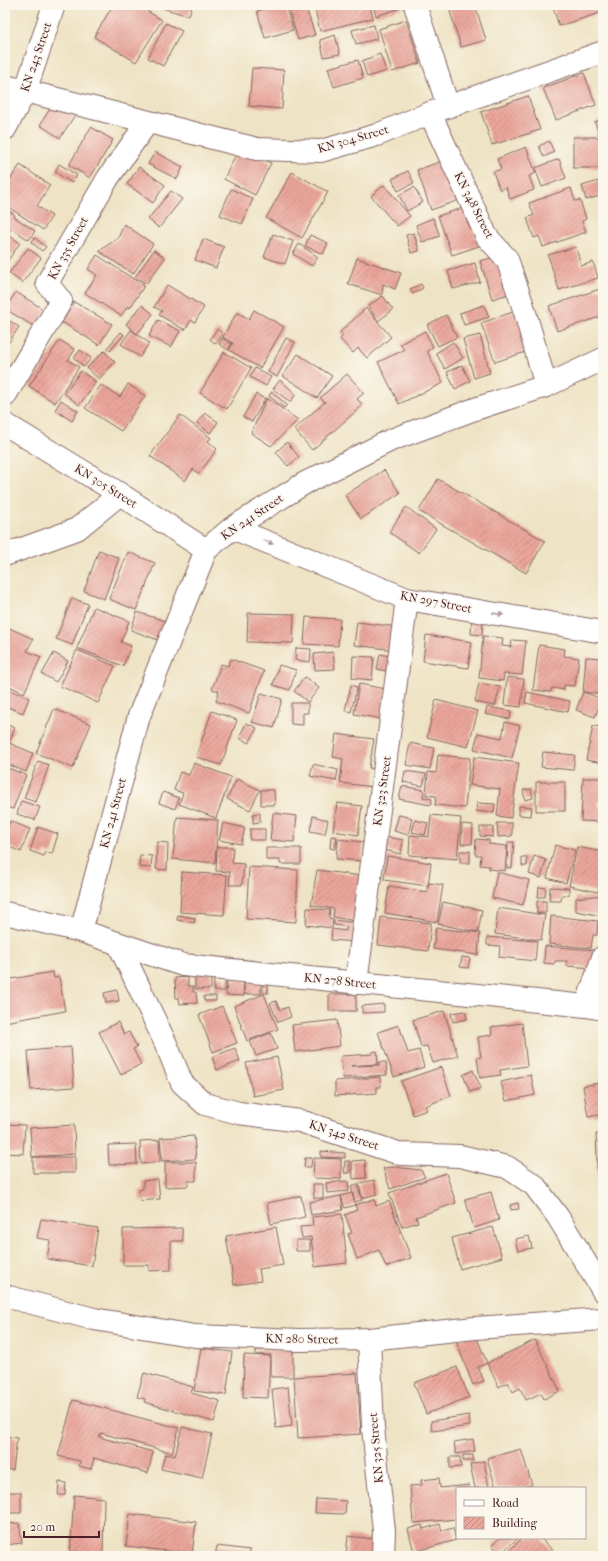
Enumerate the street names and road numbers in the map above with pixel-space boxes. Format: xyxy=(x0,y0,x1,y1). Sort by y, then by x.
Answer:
street label: KN 243 Street xyxy=(18,20,55,94)
street label: KN 304 Street xyxy=(316,122,391,156)
street label: KN 348 Street xyxy=(451,169,497,241)
street label: KN 335 Street xyxy=(45,214,91,282)
street label: KN 305 Street xyxy=(72,461,141,511)
street label: KN 241 Street xyxy=(218,491,286,543)
street label: KN 297 Street xyxy=(399,588,474,616)
street label: KN 323 Street xyxy=(370,754,394,827)
street label: KN 241 Street xyxy=(97,776,129,850)
street label: KN 278 Street xyxy=(303,970,378,992)
street label: KN 342 Street xyxy=(307,1117,381,1153)
street label: KN 280 Street xyxy=(265,1331,340,1347)
street label: KN 325 Street xyxy=(366,1411,386,1484)

